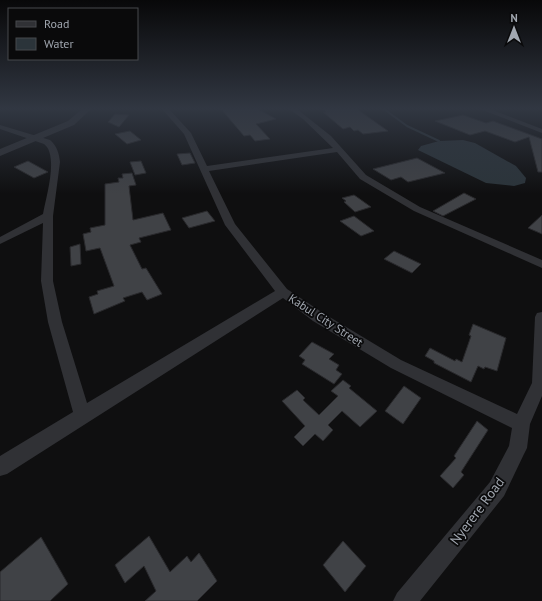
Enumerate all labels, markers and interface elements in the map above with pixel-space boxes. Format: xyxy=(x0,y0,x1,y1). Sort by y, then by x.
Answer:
legend xyxy=(8,8,138,60)
north arrow xyxy=(494,8,534,48)
text: N xyxy=(510,11,518,25)
text: Road xyxy=(44,16,69,31)
text: Water xyxy=(44,36,74,51)
street label: Kabul City Street xyxy=(286,290,366,350)
street label: Nyerere Road xyxy=(446,474,508,548)

